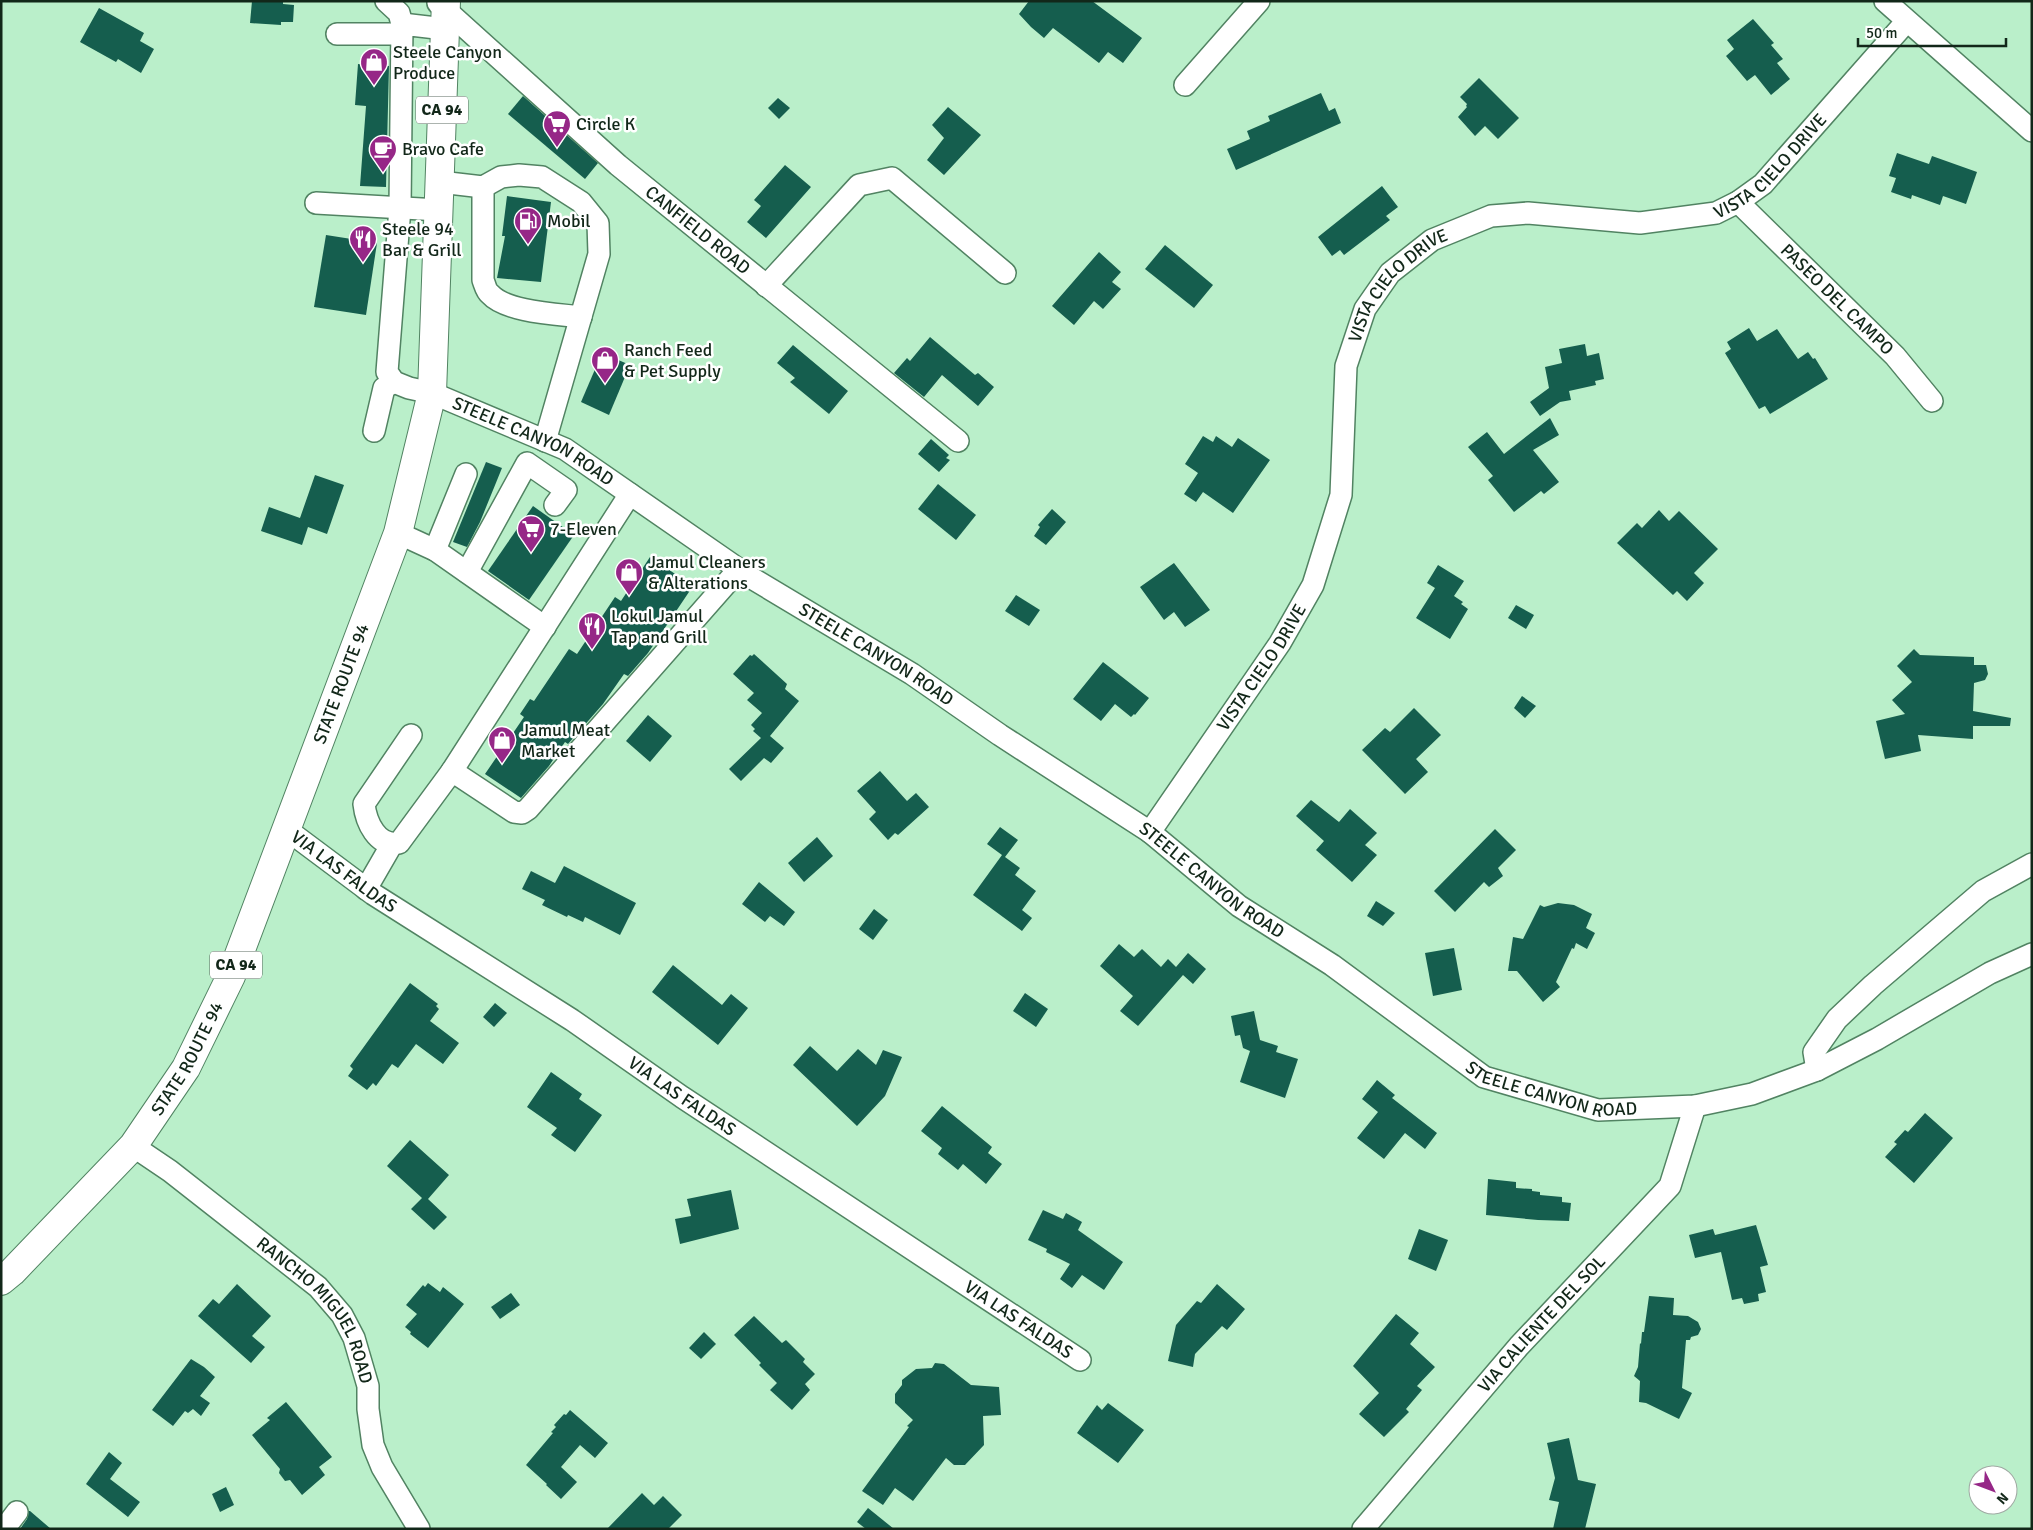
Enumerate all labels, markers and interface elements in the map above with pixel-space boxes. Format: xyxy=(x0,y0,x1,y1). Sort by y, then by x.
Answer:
scale bar xyxy=(1858,15,2006,47)
text: 50 m xyxy=(1866,24,1897,42)
place label: Steele Canyon Produce xyxy=(393,41,502,84)
shop icon: Steele Canyon Produce xyxy=(359,47,389,86)
road number: CA 94 xyxy=(416,96,468,124)
supermarket icon: Circle K xyxy=(542,109,572,148)
street label: VISTA CIELO DRIVE xyxy=(1710,109,1831,223)
place label: Circle K xyxy=(576,113,636,135)
cafe icon: Bravo Cafe xyxy=(368,134,398,173)
place label: Bravo Cafe xyxy=(402,138,484,160)
street label: CANFIELD ROAD xyxy=(641,181,755,279)
fuel station icon: Mobil xyxy=(513,206,543,245)
place label: Mobil xyxy=(547,210,591,232)
place label: Steele 94 Bar & Grill xyxy=(382,218,462,261)
restaurant icon: Steele 94 Bar & Grill xyxy=(348,224,378,263)
street label: VISTA CIELO DRIVE xyxy=(1344,224,1451,345)
street label: PASEO DEL CAMPO xyxy=(1776,239,1898,360)
place label: Ranch Feed & Pet Supply xyxy=(624,339,721,382)
shop icon: Ranch Feed & Pet Supply xyxy=(590,345,620,384)
street label: STEELE CANYON ROAD xyxy=(449,392,618,490)
supermarket icon: 7-Eleven xyxy=(516,514,546,553)
place label: 7-Eleven xyxy=(550,518,617,540)
place label: Jamul Cleaners & Alterations xyxy=(648,551,766,594)
shop icon: Jamul Cleaners & Alterations xyxy=(614,557,644,596)
street label: STEELE CANYON ROAD xyxy=(795,598,958,710)
street label: VISTA CIELO DRIVE xyxy=(1212,600,1311,735)
place label: Lokul Jamul Tap and Grill xyxy=(611,605,707,648)
restaurant icon: Lokul Jamul Tap and Grill xyxy=(577,611,607,650)
street label: STATE ROUTE 94 xyxy=(308,620,374,747)
place label: Jamul Meat Market xyxy=(521,719,610,762)
shop icon: Jamul Meat Market xyxy=(487,725,517,764)
street label: STEELE CANYON ROAD xyxy=(1135,817,1289,943)
street label: VIA LAS FALDAS xyxy=(287,826,401,917)
road number: CA 94 xyxy=(210,952,262,978)
street label: STATE ROUTE 94 xyxy=(146,998,228,1120)
street label: VIA LAS FALDAS xyxy=(624,1052,740,1141)
street label: STEELE CANYON ROAD xyxy=(1461,1056,1638,1122)
street label: RANCHO MIGUEL ROAD xyxy=(252,1232,378,1386)
street label: VIA CALIENTE DEL SOL xyxy=(1473,1251,1610,1397)
street label: VIA LAS FALDAS xyxy=(960,1276,1077,1363)
north arrow xyxy=(1968,1465,2018,1515)
text: N xyxy=(1993,1489,2012,1508)

